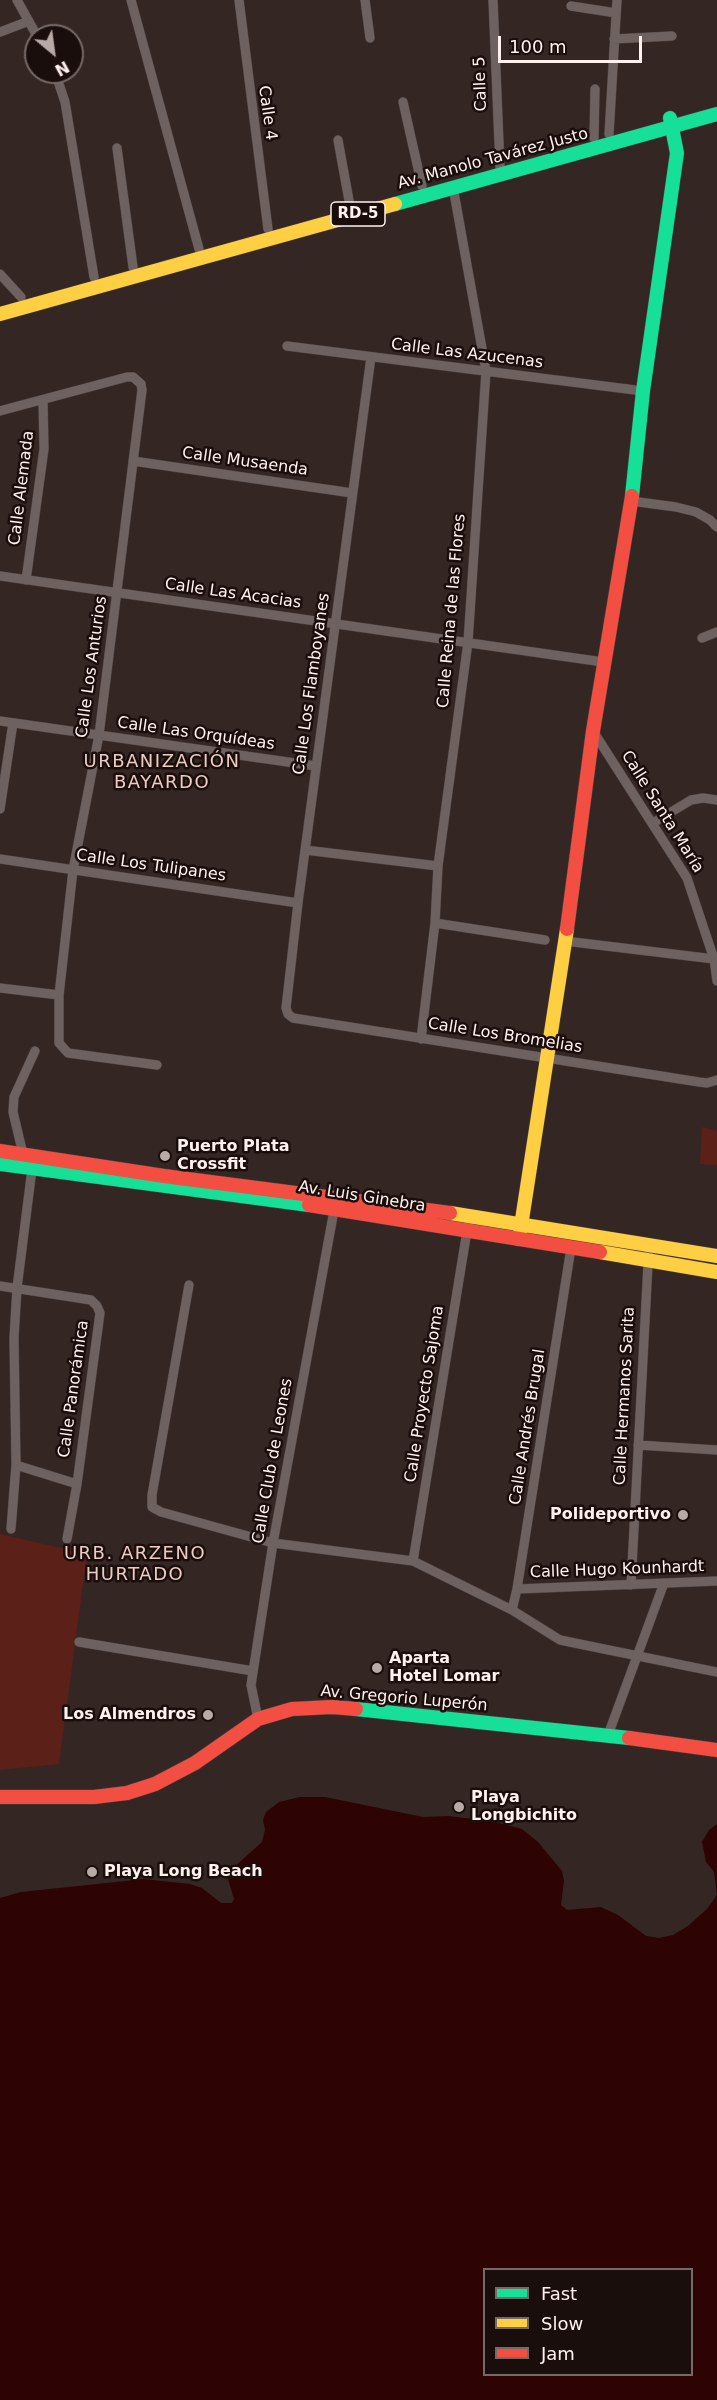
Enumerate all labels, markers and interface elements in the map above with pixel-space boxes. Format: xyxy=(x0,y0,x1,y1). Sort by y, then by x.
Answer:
north arrow xyxy=(24,24,84,84)
scale bar xyxy=(501,24,645,62)
text: 100 m xyxy=(509,36,567,57)
street label: Calle 5 xyxy=(470,56,492,112)
text: N xyxy=(52,57,72,80)
street label: Calle 4 xyxy=(254,84,280,142)
street label: Av. Manolo Tavárez Justo xyxy=(396,124,590,194)
road number: RD-5 xyxy=(331,202,385,226)
street label: Calle Las Azucenas xyxy=(390,335,544,373)
street label: Calle Alemada xyxy=(5,430,39,546)
street label: Calle Musaenda xyxy=(181,444,309,480)
street label: Calle Reina de las Flores xyxy=(434,513,470,709)
street label: Calle Las Acacias xyxy=(164,575,302,613)
street label: Calle Los Flamboyanes xyxy=(290,592,334,776)
street label: Calle Los Anturios xyxy=(73,595,111,739)
street label: Calle Las Orquídeas xyxy=(116,713,276,755)
street label: Calle Santa María xyxy=(617,747,707,877)
district label: URBANIZACIÓN BAYARDO xyxy=(84,751,240,794)
street label: Calle Los Tulipanes xyxy=(75,846,227,886)
street label: Calle Los Bromelias xyxy=(426,1014,584,1058)
place label: Puerto Plata Crossfit xyxy=(177,1137,290,1175)
marker: Puerto Plata Crossfit xyxy=(158,1149,172,1163)
street label: Av. Luis Ginebra xyxy=(297,1177,427,1217)
street label: Calle Proyecto Sajoma xyxy=(402,1304,448,1484)
street label: Calle Hermanos Sarita xyxy=(611,1306,639,1486)
street label: Calle Panorámica xyxy=(55,1319,93,1459)
street label: Calle Andrés Brugal xyxy=(506,1348,550,1506)
street label: Calle Club de Leones xyxy=(249,1377,297,1545)
place label: Polideportivo xyxy=(550,1505,671,1525)
marker: Polideportivo xyxy=(676,1508,690,1522)
district label: URB. ARZENO HURTADO xyxy=(64,1543,206,1586)
street label: Calle Hugo Kounhardt xyxy=(529,1557,705,1583)
place label: Aparta Hotel Lomar xyxy=(389,1649,499,1687)
marker: Aparta Hotel Lomar xyxy=(370,1661,384,1675)
street label: Av. Gregorio Luperón xyxy=(320,1682,488,1716)
place label: Los Almendros xyxy=(63,1705,196,1725)
marker: Los Almendros xyxy=(201,1708,215,1722)
place label: Playa Longbichito xyxy=(471,1788,577,1826)
marker: Playa Longbichito xyxy=(452,1800,466,1814)
place label: Playa Long Beach xyxy=(104,1862,263,1882)
marker: Playa Long Beach xyxy=(85,1865,99,1879)
legend xyxy=(483,2268,693,2376)
text: Fast xyxy=(541,2283,577,2304)
text: Slow xyxy=(541,2313,583,2334)
text: Jam xyxy=(541,2343,575,2364)

